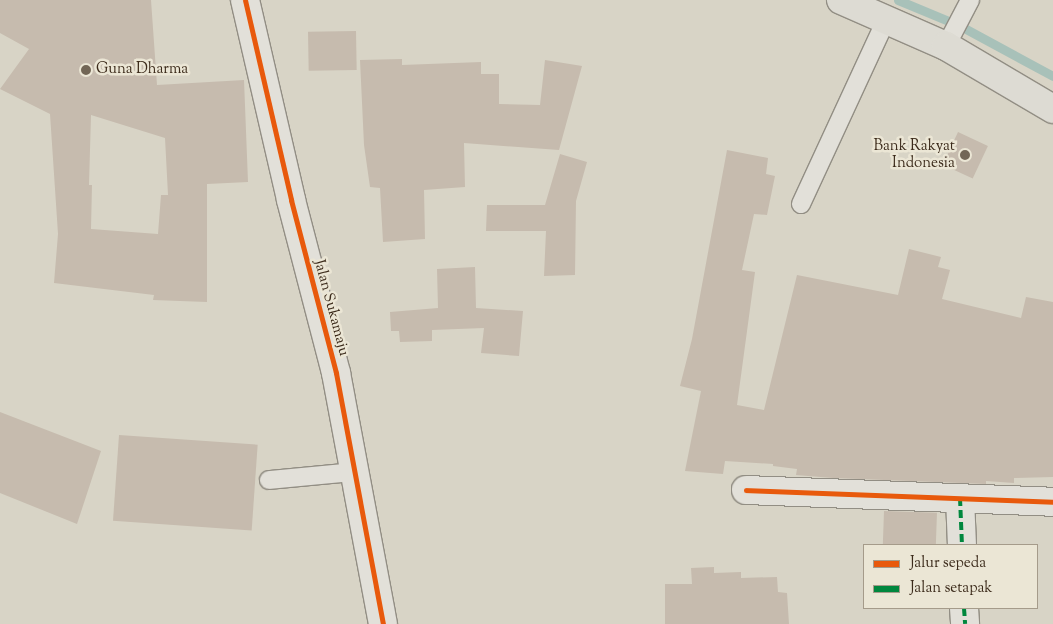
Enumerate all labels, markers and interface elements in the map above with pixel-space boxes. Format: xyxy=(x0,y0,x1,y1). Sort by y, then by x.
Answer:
place label: Guna Dharma xyxy=(96,61,188,79)
marker: Guna Dharma xyxy=(80,64,92,76)
place label: Bank Rakyat Indonesia xyxy=(873,137,955,172)
marker: Bank Rakyat Indonesia xyxy=(959,149,971,161)
street label: Jalan Sukamaju xyxy=(309,258,353,358)
legend xyxy=(863,544,1038,609)
text: Jalur sepeda xyxy=(910,553,986,574)
text: Jalan setapak xyxy=(910,578,993,599)

